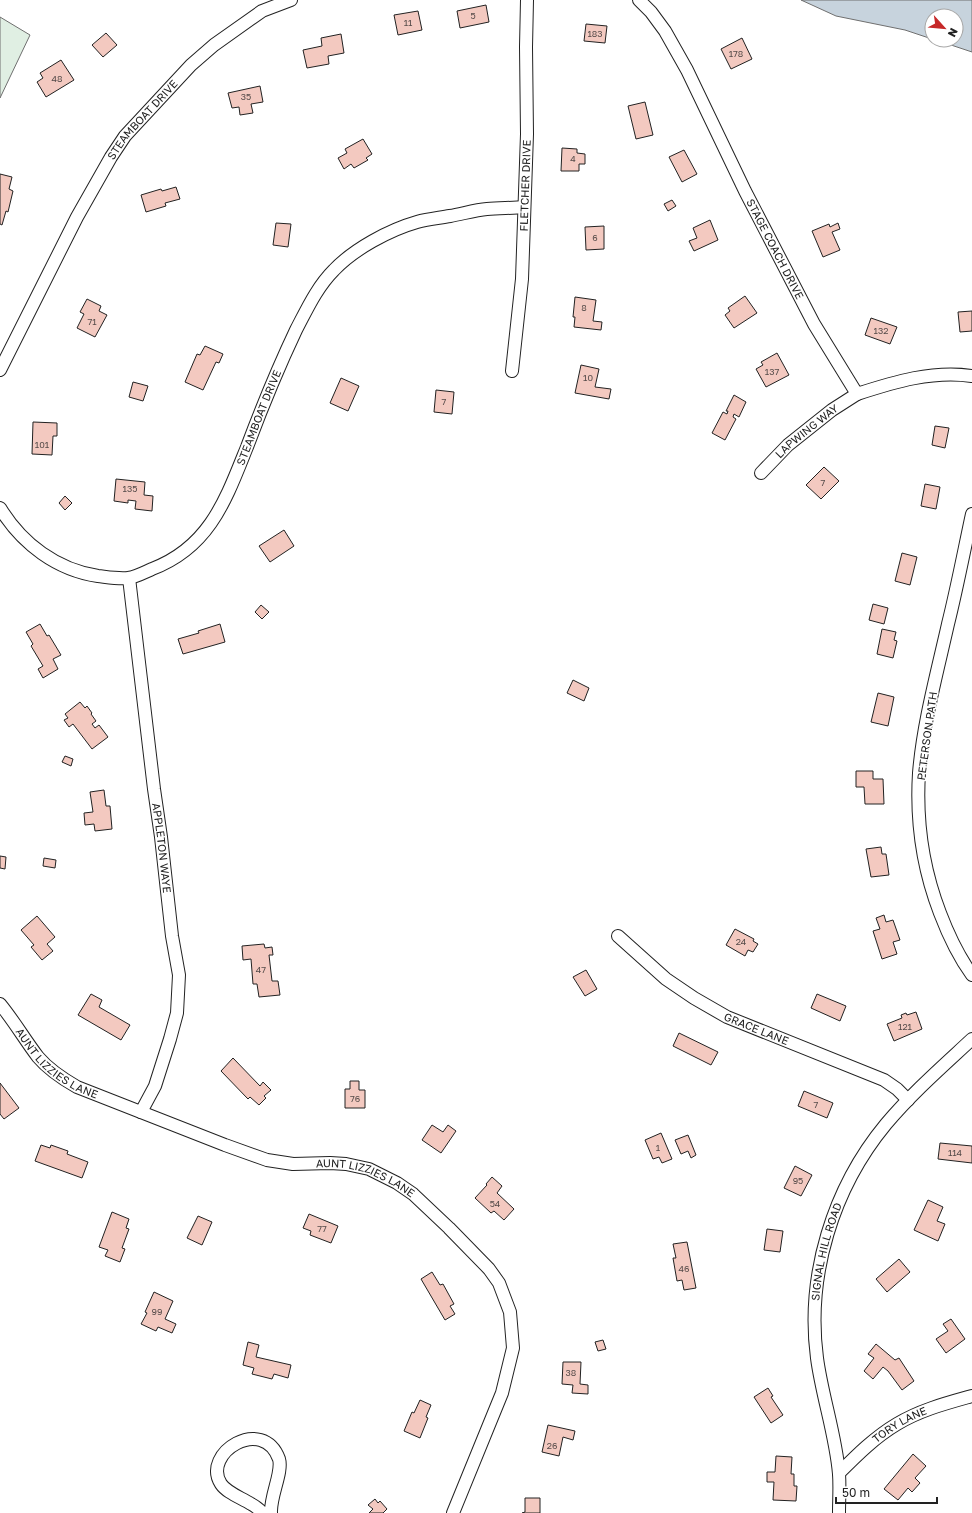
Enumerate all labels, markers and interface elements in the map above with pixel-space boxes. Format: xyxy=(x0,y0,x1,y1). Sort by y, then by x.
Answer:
north arrow xyxy=(924,8,964,48)
house number: 5 xyxy=(470,10,476,21)
house number: 11 xyxy=(404,17,413,28)
text: N xyxy=(946,26,961,39)
house number: 183 xyxy=(587,28,603,39)
house number: 178 xyxy=(729,48,743,59)
house number: 48 xyxy=(52,73,62,84)
street label: STEAMBOAT DRIVE xyxy=(104,77,180,162)
house number: 35 xyxy=(241,91,251,102)
street label: FLETCHER DRIVE xyxy=(517,139,533,232)
house number: 4 xyxy=(570,153,576,164)
street label: STAGE COACH DRIVE xyxy=(744,197,807,301)
house number: 6 xyxy=(592,232,598,243)
house number: 8 xyxy=(581,302,587,313)
house number: 71 xyxy=(87,316,97,327)
house number: 132 xyxy=(874,325,888,336)
house number: 137 xyxy=(765,366,779,377)
street label: STEAMBOAT DRIVE xyxy=(233,367,283,467)
house number: 10 xyxy=(583,372,593,383)
house number: 7 xyxy=(442,396,447,407)
street label: LAPWING WAY xyxy=(772,401,840,460)
house number: 101 xyxy=(35,439,50,450)
house number: 7 xyxy=(821,477,826,488)
house number: 135 xyxy=(123,483,137,494)
street label: PETERSON PATH xyxy=(914,691,939,781)
street label: APPLETON WAYE xyxy=(150,802,174,894)
house number: 24 xyxy=(736,936,747,947)
house number: 47 xyxy=(256,964,266,975)
street label: GRACE LANE xyxy=(722,1010,791,1047)
house number: 121 xyxy=(898,1021,913,1032)
street label: AUNT LIZZIES LANE xyxy=(14,1025,100,1101)
house number: 76 xyxy=(350,1093,360,1104)
house number: 7 xyxy=(814,1099,819,1110)
house number: 1 xyxy=(656,1142,661,1153)
house number: 114 xyxy=(948,1147,963,1158)
street label: AUNT LIZZIES LANE xyxy=(316,1156,418,1200)
house number: 95 xyxy=(793,1175,803,1186)
house number: 54 xyxy=(490,1198,501,1209)
street label: SIGNAL HILL ROAD xyxy=(808,1200,844,1301)
house number: 77 xyxy=(317,1223,327,1234)
house number: 46 xyxy=(679,1263,689,1274)
house number: 99 xyxy=(152,1306,162,1317)
house number: 38 xyxy=(566,1367,576,1378)
street label: TORY LANE xyxy=(869,1403,929,1445)
house number: 26 xyxy=(547,1440,557,1451)
scale bar xyxy=(836,1479,937,1505)
text: 50 m xyxy=(842,1485,870,1500)

